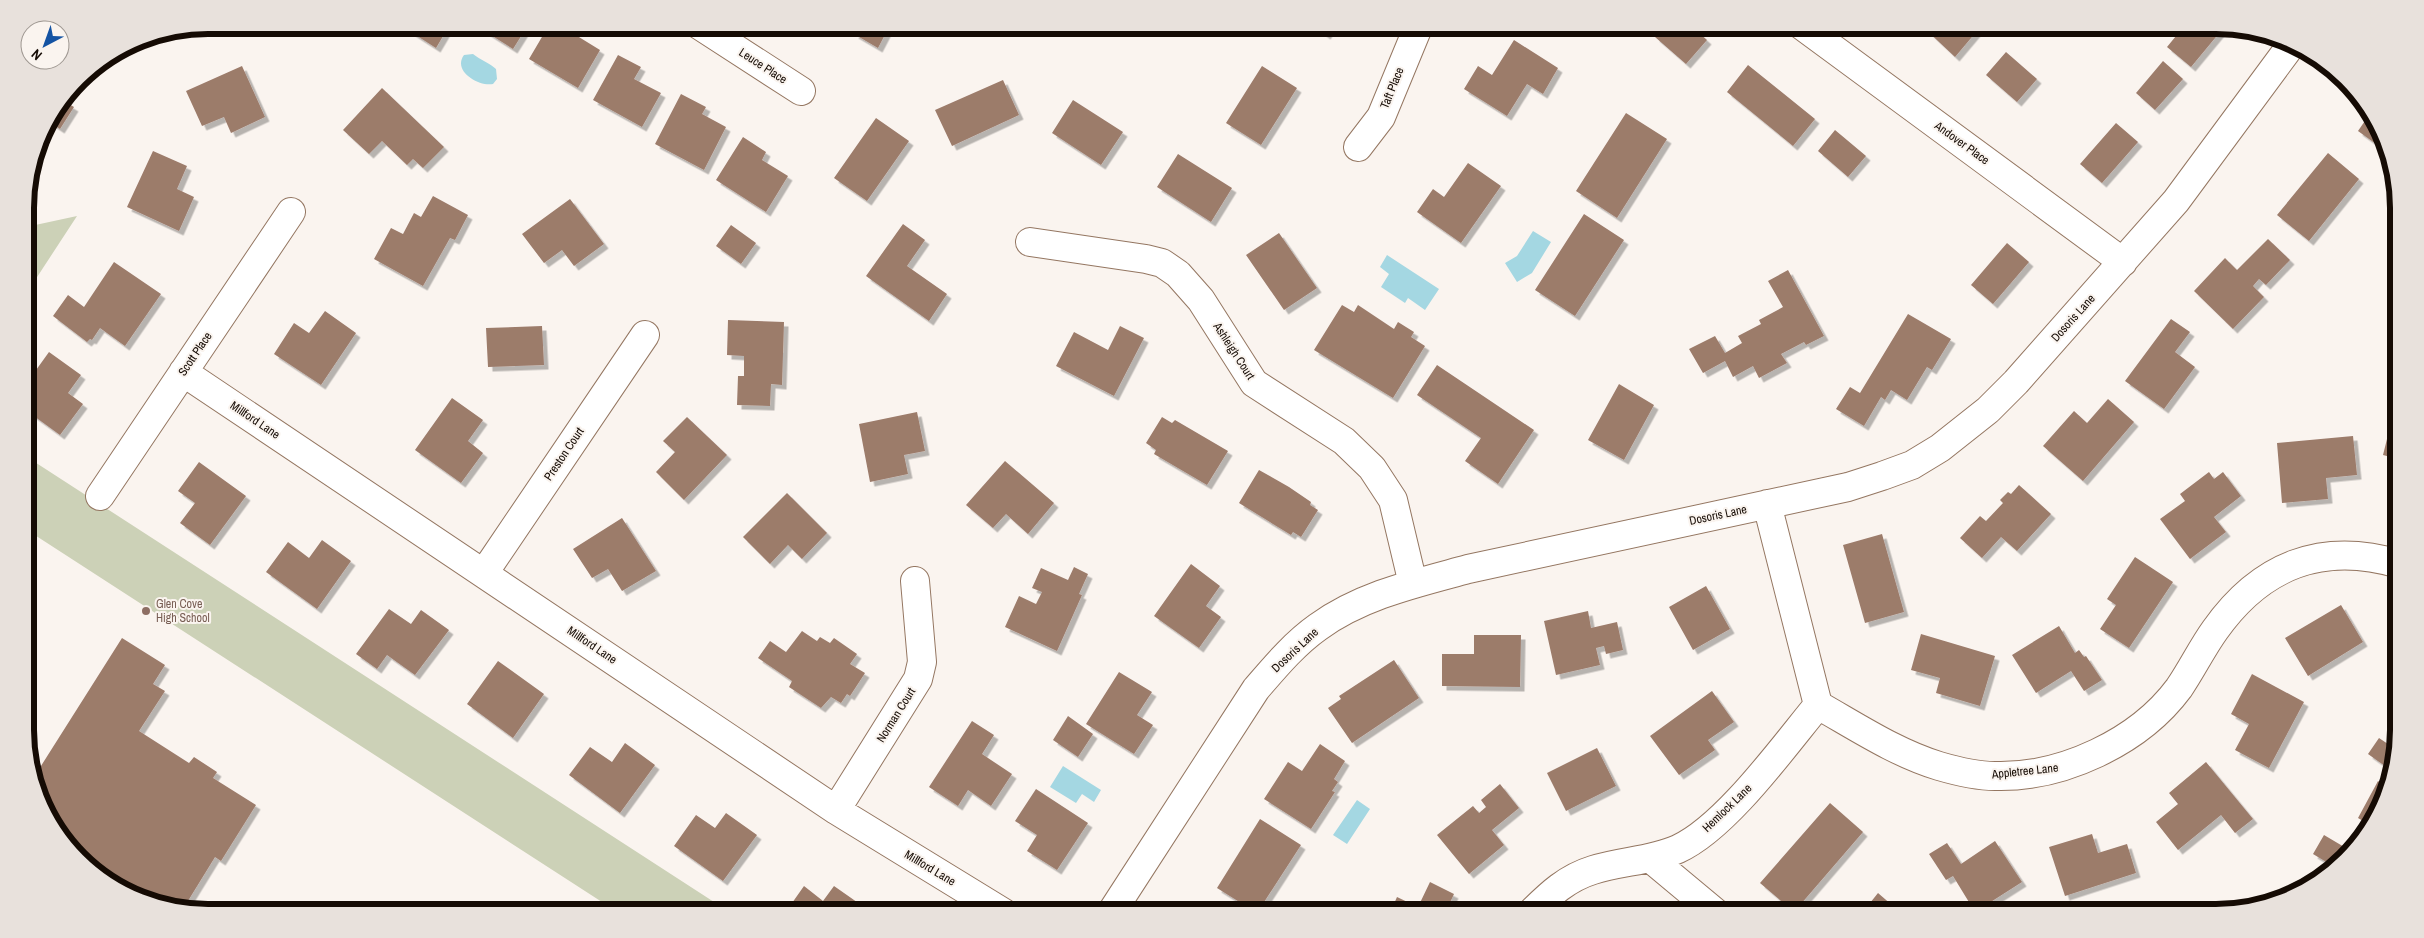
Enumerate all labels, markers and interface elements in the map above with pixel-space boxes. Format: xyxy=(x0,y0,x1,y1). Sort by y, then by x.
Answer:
north arrow xyxy=(20,20,70,70)
text: N xyxy=(27,45,46,64)
street label: Leuce Place xyxy=(736,45,790,87)
street label: Taft Place xyxy=(1376,65,1408,111)
street label: Andover Place xyxy=(1931,117,1993,168)
street label: Dosoris Lane xyxy=(2047,291,2099,345)
street label: Ashleigh Court xyxy=(1209,319,1259,383)
street label: Scott Place xyxy=(174,329,216,379)
street label: Millford Lane xyxy=(227,397,283,443)
street label: Preston Court xyxy=(540,424,588,484)
street label: Dosoris Lane xyxy=(1688,501,1748,529)
place label: Glen Cove High School xyxy=(156,596,210,626)
marker: Glen Cove High School xyxy=(140,605,152,617)
street label: Millford Lane xyxy=(564,622,620,668)
street label: Dosoris Lane xyxy=(1268,624,1322,676)
street label: Norman Court xyxy=(873,684,919,745)
street label: Appletree Lane xyxy=(1990,760,2059,783)
street label: Hemlock Lane xyxy=(1699,780,1755,836)
street label: Millford Lane xyxy=(901,846,959,890)

